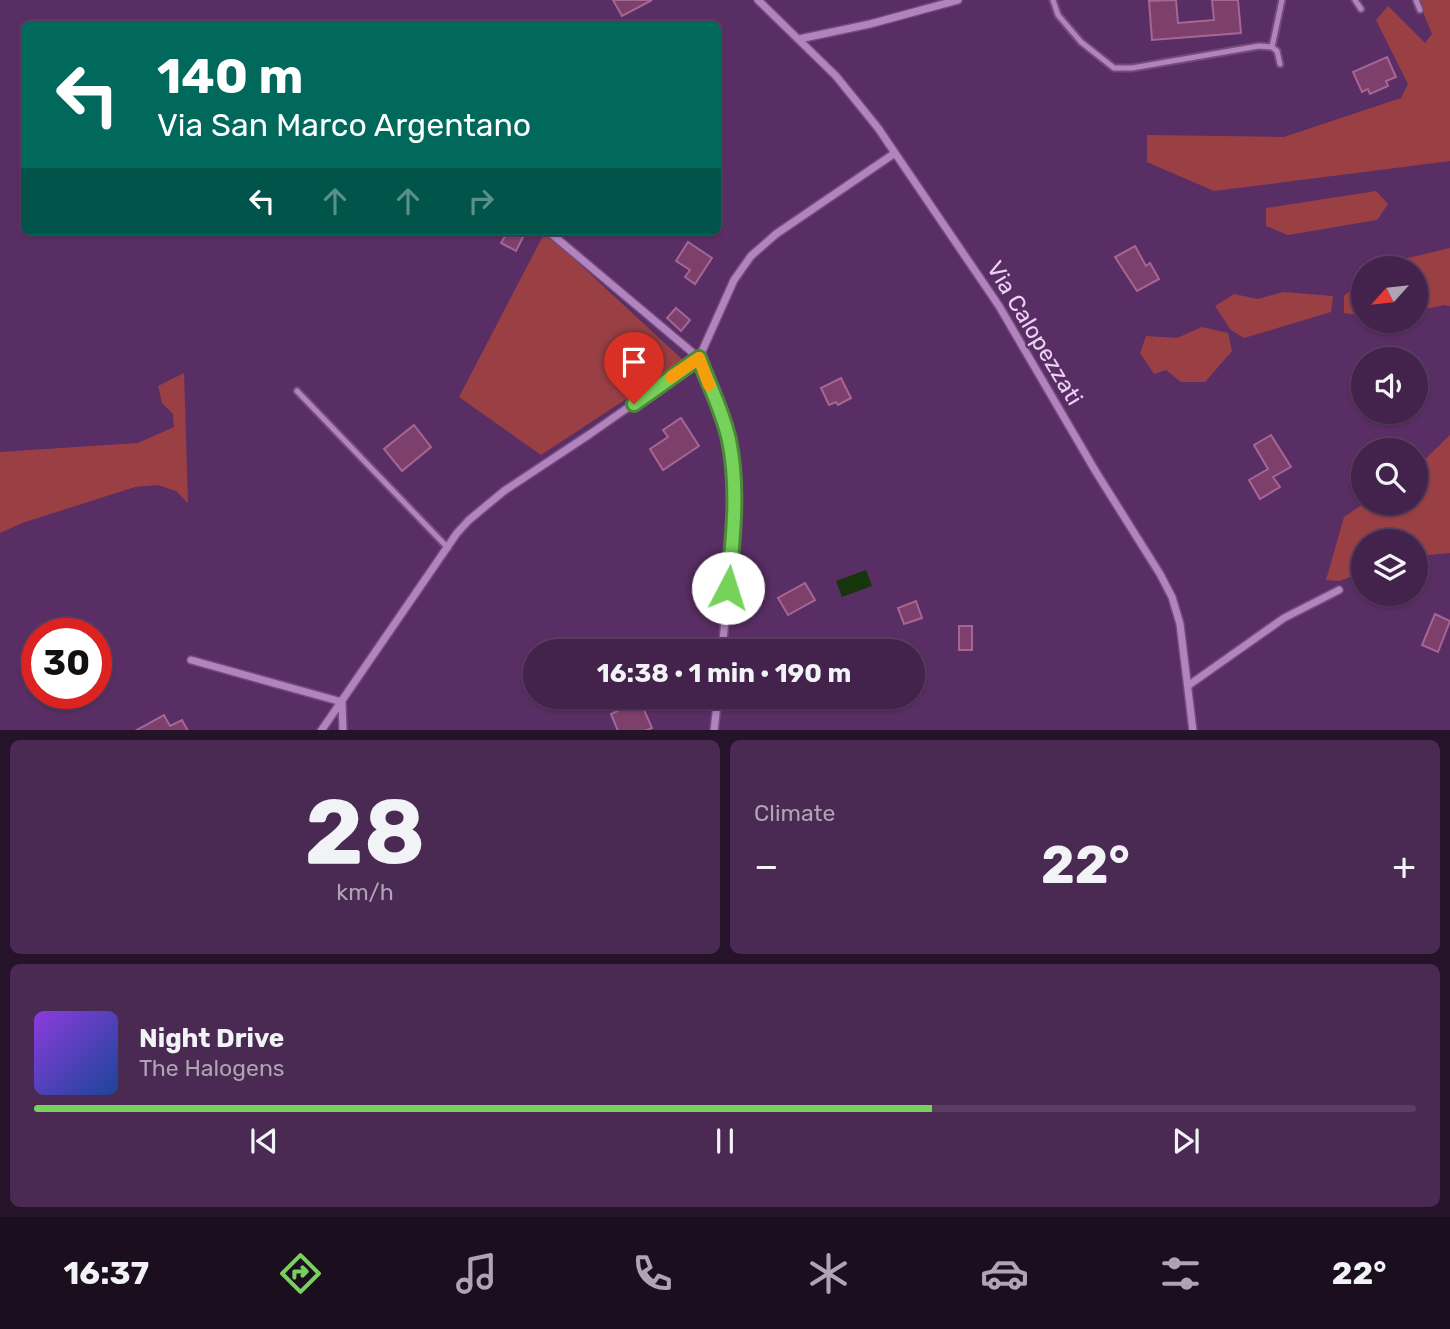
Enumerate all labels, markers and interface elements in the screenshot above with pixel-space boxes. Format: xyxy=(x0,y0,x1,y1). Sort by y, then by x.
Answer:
text: 140 m xyxy=(157,47,303,105)
icon: left xyxy=(42,49,133,140)
text: Via San Marco Argentano xyxy=(157,106,531,144)
icon: left xyxy=(243,182,281,220)
icon: ahead xyxy=(316,182,354,220)
icon: ahead xyxy=(389,182,427,220)
icon: right xyxy=(462,182,500,220)
street label: Via Calopezzati xyxy=(981,256,1089,410)
north arrow xyxy=(1351,256,1428,332)
map controls xyxy=(1351,256,1428,606)
pin xyxy=(604,332,664,404)
icon: arrive xyxy=(615,343,653,381)
button: sound xyxy=(1351,347,1428,424)
button: search xyxy=(1351,438,1428,515)
button: layers xyxy=(1351,529,1428,606)
position arrow xyxy=(691,551,765,625)
speed limit sign: 30 xyxy=(21,618,112,709)
text: 16:38 · 1 min · 190 m xyxy=(597,658,851,689)
text: 28 xyxy=(305,778,425,886)
text: Climate xyxy=(754,799,835,827)
text: 22° xyxy=(1041,834,1130,896)
text: − xyxy=(754,843,779,889)
text: + xyxy=(1392,843,1416,889)
text: km/h xyxy=(336,878,394,906)
text: Night Drive xyxy=(139,1023,284,1054)
text: The Halogens xyxy=(139,1054,285,1082)
icon: previous xyxy=(245,1122,283,1160)
icon: pause xyxy=(706,1122,744,1160)
icon: next xyxy=(1167,1122,1205,1160)
icon: directions xyxy=(276,1249,325,1298)
icon: music xyxy=(452,1249,501,1298)
icon: phone xyxy=(628,1249,677,1298)
icon: climate xyxy=(804,1249,853,1298)
icon: car xyxy=(980,1249,1029,1298)
icon: filters xyxy=(1156,1249,1205,1298)
text: 16:37 xyxy=(63,1254,149,1292)
text: 22° xyxy=(1332,1254,1386,1292)

